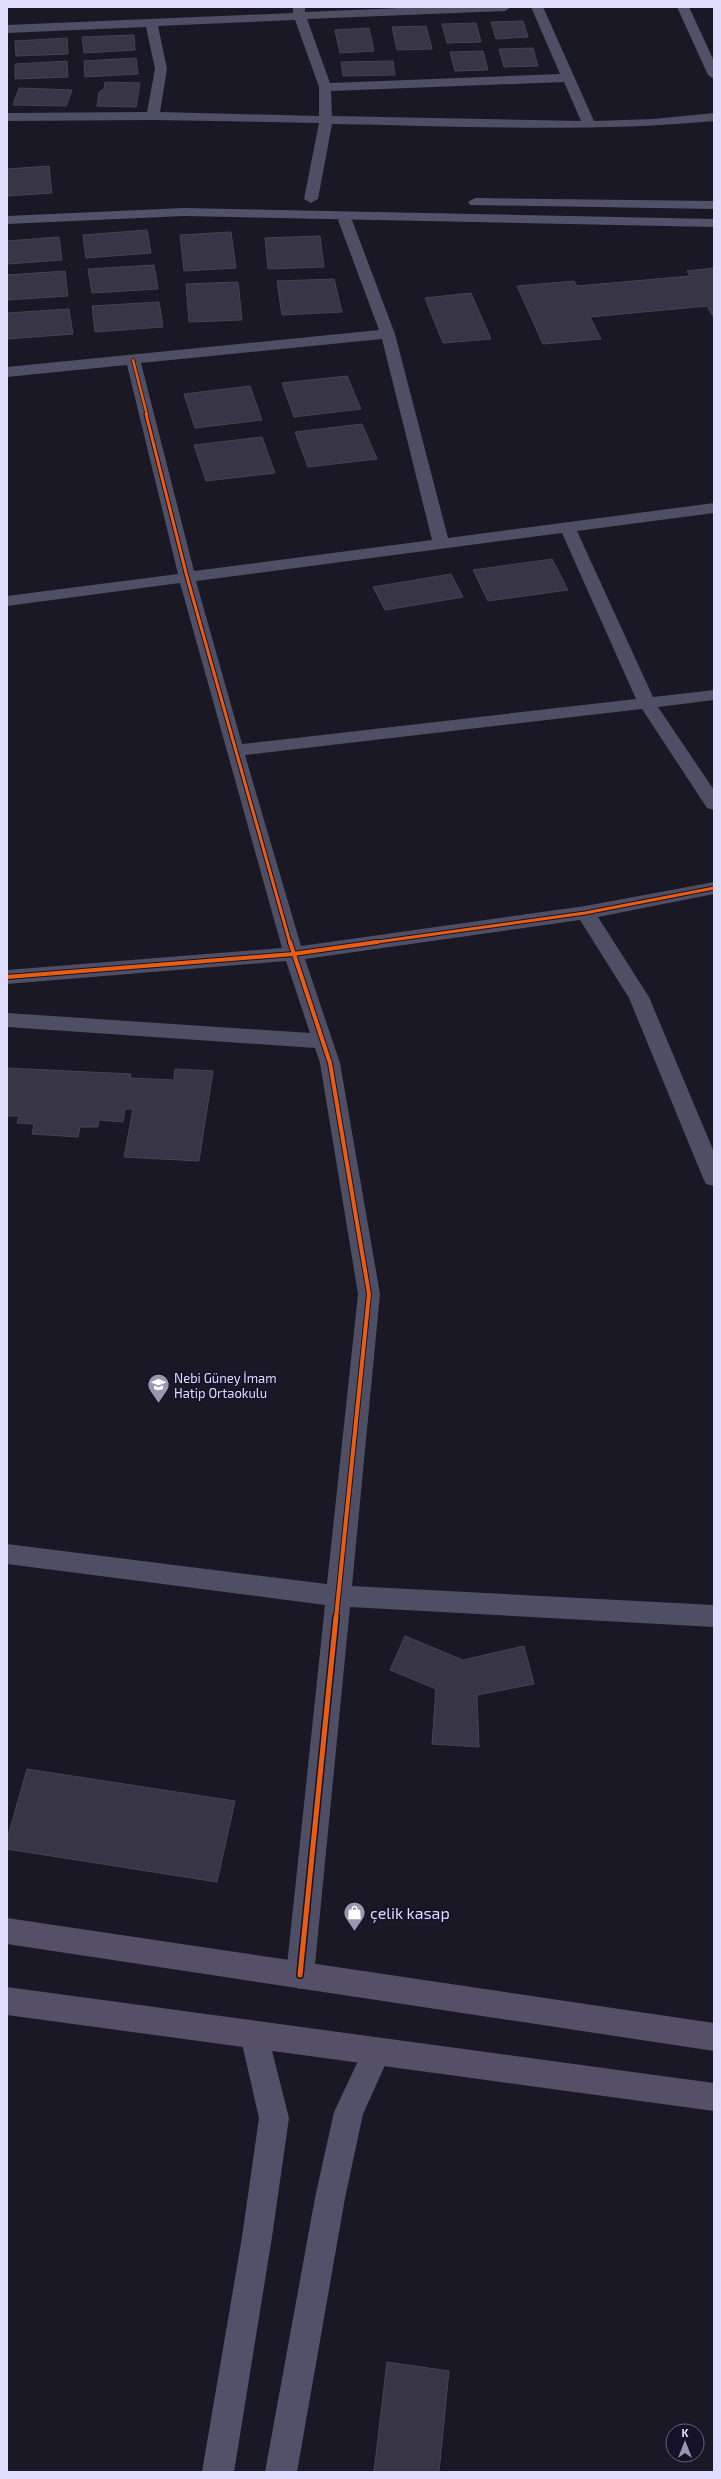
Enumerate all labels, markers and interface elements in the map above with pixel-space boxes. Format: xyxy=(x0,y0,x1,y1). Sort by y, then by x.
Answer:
place label: Nebi Güney İmam Hatip Ortaokulu xyxy=(174,1370,277,1401)
school or university icon: Nebi Güney İmam Hatip Ortaokulu xyxy=(146,1372,172,1405)
shop icon: çelik kasap xyxy=(341,1900,367,1933)
place label: çelik kasap xyxy=(370,1903,450,1923)
north arrow xyxy=(665,2423,705,2463)
text: K xyxy=(682,2426,689,2439)

